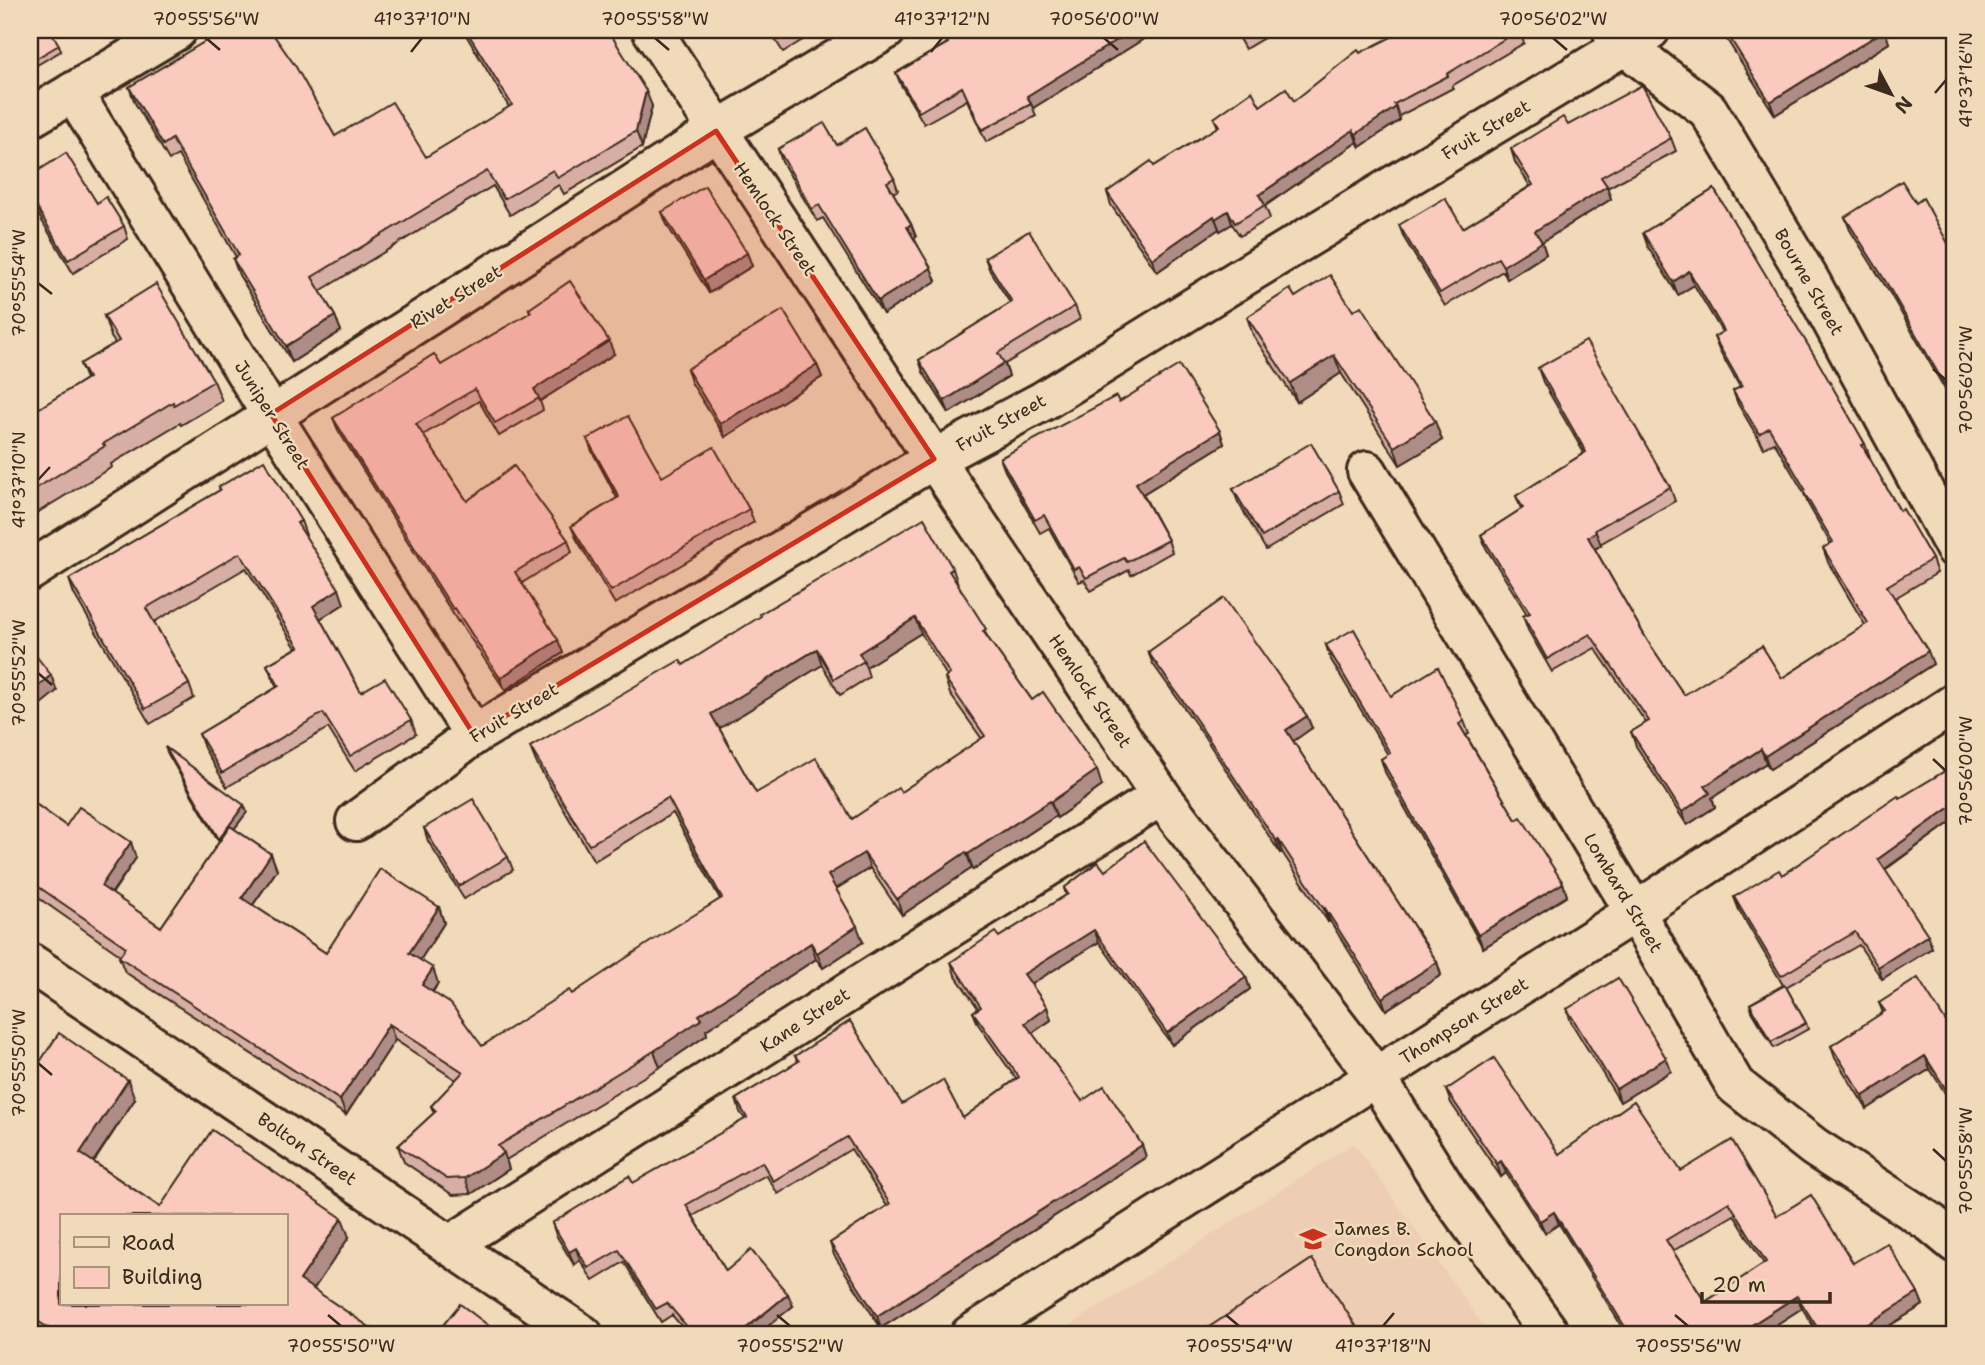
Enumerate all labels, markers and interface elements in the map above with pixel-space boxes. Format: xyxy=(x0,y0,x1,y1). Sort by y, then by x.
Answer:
text: 70°55'56"W xyxy=(152,7,260,31)
text: 41°37'10"N xyxy=(373,7,471,31)
text: 70°55'58"W xyxy=(601,7,709,31)
text: 41°37'12"N xyxy=(894,7,990,31)
text: 70°56'00"W xyxy=(1049,7,1159,31)
text: 70°56'02"W xyxy=(1499,7,1607,31)
text: 41°37'16"N xyxy=(1954,32,1978,128)
north arrow xyxy=(1856,60,1926,130)
text: N xyxy=(1889,91,1918,119)
street label: Fruit Street xyxy=(1437,94,1535,166)
street label: Hemlock Street xyxy=(728,157,822,281)
street label: Bourne Street xyxy=(1769,224,1849,340)
text: 70°55'54"W xyxy=(7,229,31,337)
street label: Rivet Street xyxy=(406,259,506,335)
text: 70°56'02"W xyxy=(1954,326,1978,434)
street label: Juniper Street xyxy=(229,356,315,474)
street label: Fruit Street xyxy=(952,388,1050,458)
text: 41°37'10"N xyxy=(7,431,31,529)
text: 70°55'52"W xyxy=(7,619,31,727)
street label: Hemlock Street xyxy=(1043,629,1137,753)
street label: Fruit Street xyxy=(465,677,563,749)
text: 70°56'00"W xyxy=(1954,716,1978,826)
street label: Lombard Street xyxy=(1578,829,1668,957)
street label: Thompson Street xyxy=(1395,972,1533,1070)
street label: Kane Street xyxy=(755,982,855,1058)
text: 70°55'50"W xyxy=(7,1009,31,1117)
street label: Bolton Street xyxy=(253,1107,361,1191)
text: 70°55'58"W xyxy=(1954,1107,1978,1215)
legend xyxy=(60,1214,287,1306)
place label: James B. Congdon School xyxy=(1334,1217,1474,1262)
school or university icon: James B. Congdon School xyxy=(1298,1224,1328,1254)
text: Road xyxy=(122,1229,175,1257)
scale bar xyxy=(1702,1260,1829,1304)
text: Building xyxy=(122,1263,202,1291)
text: 20 m xyxy=(1712,1271,1766,1299)
text: 70°55'50"W xyxy=(287,1334,395,1358)
text: 70°55'52"W xyxy=(736,1334,844,1358)
text: 70°55'54"W xyxy=(1185,1334,1293,1358)
text: 41°37'18"N xyxy=(1334,1334,1432,1358)
text: 70°55'56"W xyxy=(1634,1334,1742,1358)

